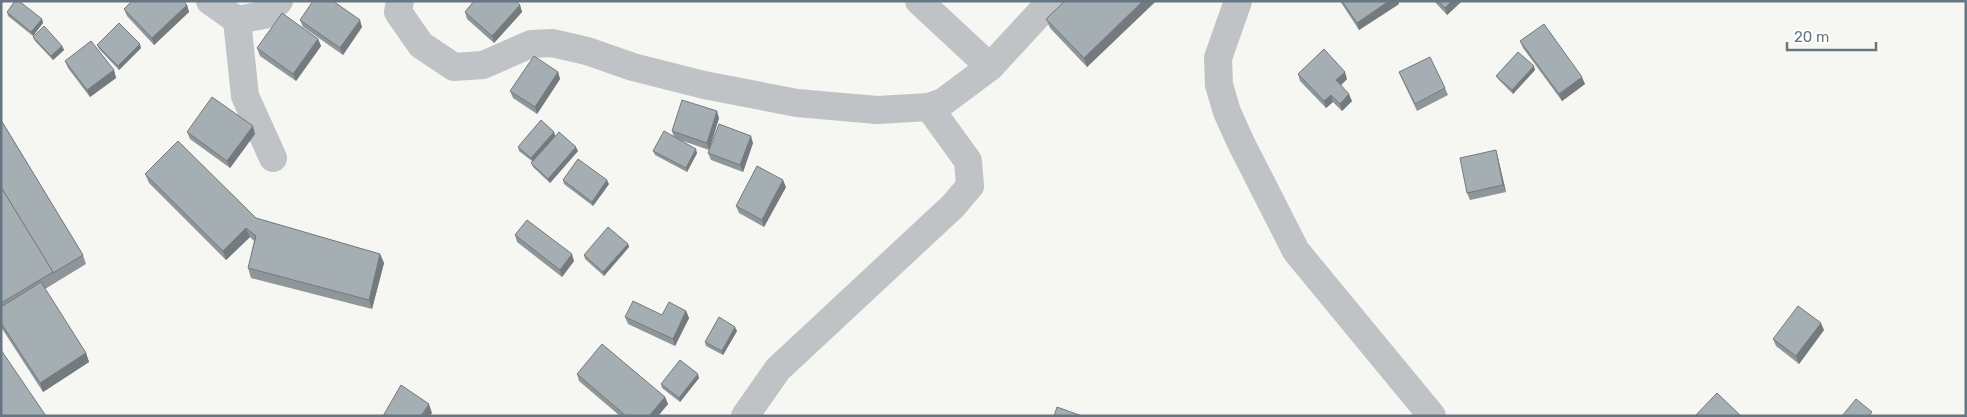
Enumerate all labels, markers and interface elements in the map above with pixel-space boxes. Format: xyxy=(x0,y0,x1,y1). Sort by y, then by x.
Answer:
scale bar xyxy=(1787,20,1876,52)
text: 20 m xyxy=(1794,28,1829,46)

